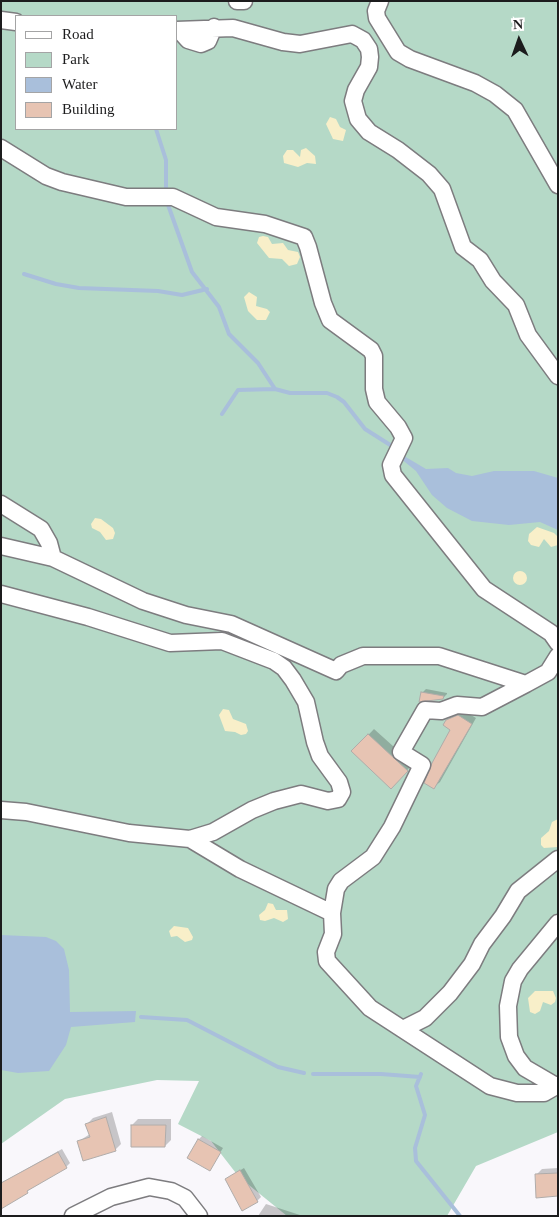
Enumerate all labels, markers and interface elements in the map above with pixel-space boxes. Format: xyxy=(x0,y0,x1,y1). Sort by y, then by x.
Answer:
legend xyxy=(15,15,178,130)
north arrow xyxy=(494,15,544,65)
text: N xyxy=(513,17,524,32)
text: Road xyxy=(62,26,94,42)
text: Park xyxy=(62,51,90,67)
text: Water xyxy=(62,76,97,92)
text: Building xyxy=(62,101,115,117)

